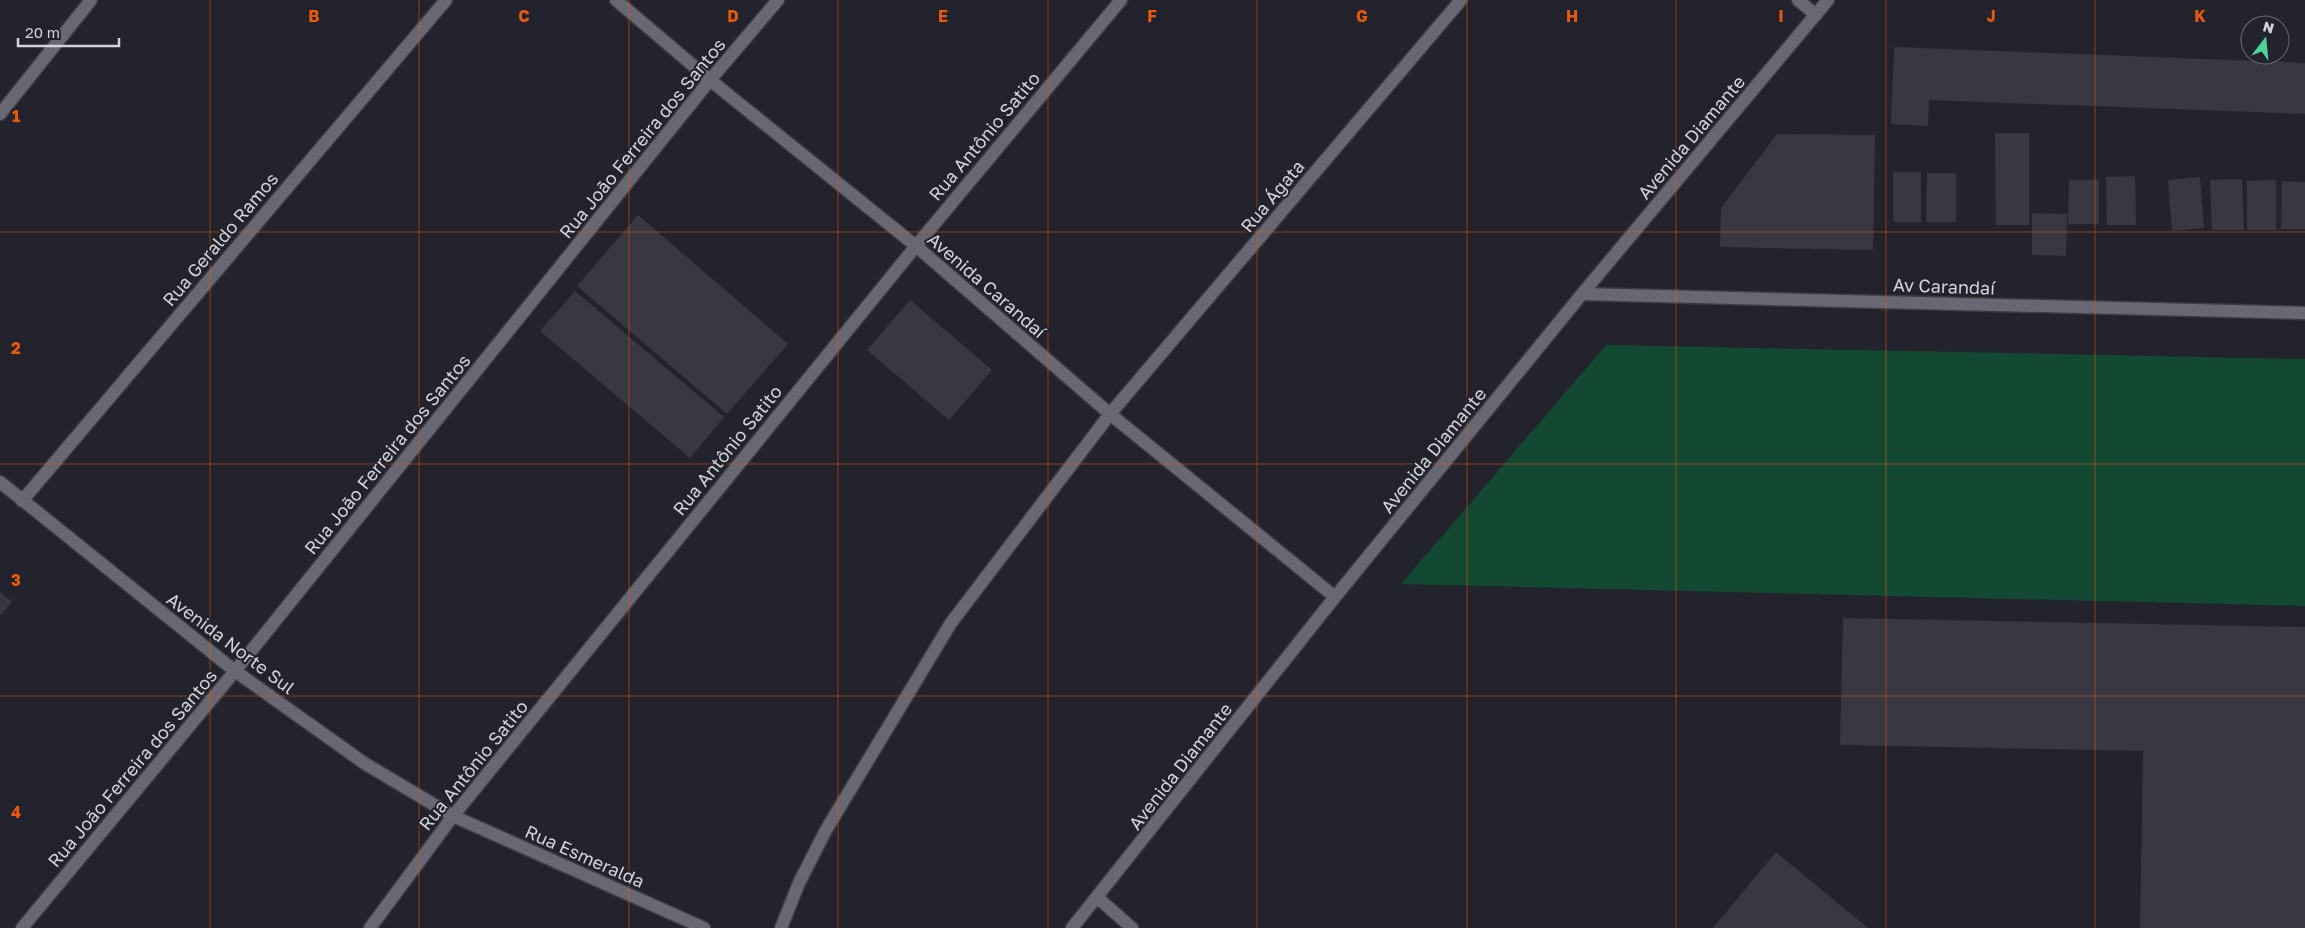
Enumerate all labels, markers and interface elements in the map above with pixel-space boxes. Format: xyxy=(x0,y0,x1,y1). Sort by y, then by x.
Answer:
text: B xyxy=(308,6,320,26)
text: C xyxy=(518,6,530,26)
text: D xyxy=(727,6,739,26)
text: E xyxy=(938,6,948,26)
text: F xyxy=(1147,6,1157,26)
text: G xyxy=(1356,6,1368,26)
text: H xyxy=(1566,6,1578,26)
text: I xyxy=(1778,6,1784,26)
text: J xyxy=(1986,6,1996,26)
text: K xyxy=(2194,6,2206,26)
scale bar xyxy=(18,15,119,47)
north arrow xyxy=(2240,15,2290,65)
text: N xyxy=(2261,17,2276,37)
text: 20 m xyxy=(25,23,60,41)
street label: Rua João Ferreira dos Santos xyxy=(554,33,730,243)
street label: Rua Antônio Satito xyxy=(924,67,1044,205)
street label: Avenida Diamante xyxy=(1633,71,1749,203)
text: 1 xyxy=(12,106,20,126)
street label: Rua Ágata xyxy=(1235,155,1309,237)
street label: Rua Geraldo Ramos xyxy=(158,168,282,310)
street label: Avenida Carandaí xyxy=(923,228,1051,343)
street label: Av Carandaí xyxy=(1893,273,1997,299)
text: 2 xyxy=(11,338,21,358)
street label: Rua João Ferreira dos Santos xyxy=(299,349,475,559)
street label: Rua Antônio Satito xyxy=(668,380,786,520)
street label: Avenida Diamante xyxy=(1376,383,1490,517)
text: 3 xyxy=(11,570,21,590)
street label: Avenida Norte Sul xyxy=(163,588,300,699)
street label: Rua João Ferreira dos Santos xyxy=(43,665,221,871)
street label: Rua Antônio Satito xyxy=(414,695,532,835)
street label: Avenida Diamante xyxy=(1124,698,1236,834)
text: 4 xyxy=(11,802,21,822)
street label: Rua Esmeralda xyxy=(522,820,648,892)

